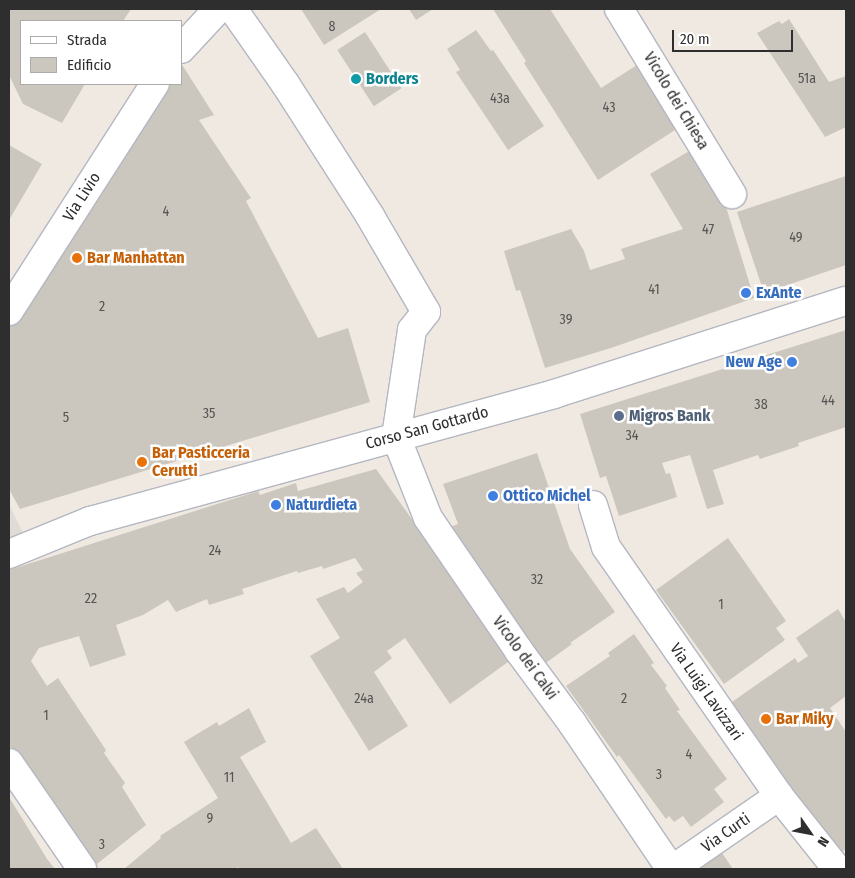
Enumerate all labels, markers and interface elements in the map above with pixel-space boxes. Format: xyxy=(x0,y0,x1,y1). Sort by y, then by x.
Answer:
house number: 8 xyxy=(329,19,335,35)
legend xyxy=(20,20,182,85)
scale bar xyxy=(675,20,796,52)
text: 20 m xyxy=(680,30,710,48)
text: Strada xyxy=(67,31,107,49)
street label: Vicolo dei Chiesa xyxy=(639,49,713,153)
text: Edificio xyxy=(67,56,112,74)
place label: Borders xyxy=(366,69,418,89)
house number: 51a xyxy=(798,71,816,87)
marker: Borders xyxy=(350,73,362,85)
house number: 43a xyxy=(490,91,510,107)
house number: 43 xyxy=(603,100,615,116)
street label: Via Livio xyxy=(59,169,105,225)
house number: 4 xyxy=(163,204,169,220)
house number: 47 xyxy=(702,222,714,238)
house number: 49 xyxy=(789,230,803,246)
place label: Bar Manhattan xyxy=(87,248,185,268)
marker: Bar Manhattan xyxy=(71,252,83,264)
house number: 41 xyxy=(648,282,660,298)
place label: ExAnte xyxy=(756,283,802,303)
marker: ExAnte xyxy=(740,287,752,299)
house number: 2 xyxy=(99,299,105,315)
house number: 39 xyxy=(560,312,572,328)
place label: New Age xyxy=(726,352,782,372)
marker: New Age xyxy=(786,356,798,368)
house number: 44 xyxy=(821,393,835,409)
house number: 38 xyxy=(754,397,768,413)
street label: Corso San Gottardo xyxy=(363,402,491,454)
house number: 35 xyxy=(203,406,215,422)
place label: Migros Bank xyxy=(629,406,710,426)
house number: 5 xyxy=(63,410,69,426)
marker: Migros Bank xyxy=(613,410,625,422)
house number: 34 xyxy=(625,428,639,444)
place label: Bar Pasticceria Cerutti xyxy=(152,443,250,481)
marker: Bar Pasticceria Cerutti xyxy=(136,456,148,468)
place label: Ottico Michel xyxy=(503,486,591,506)
marker: Ottico Michel xyxy=(487,490,499,502)
place label: Naturdieta xyxy=(286,495,357,515)
marker: Naturdieta xyxy=(270,499,282,511)
house number: 24 xyxy=(209,543,221,559)
house number: 32 xyxy=(531,572,543,588)
house number: 22 xyxy=(85,591,97,607)
house number: 1 xyxy=(718,597,724,613)
street label: Vicolo dei Calvi xyxy=(488,612,562,704)
street label: Via Luigi Lavizzari xyxy=(665,640,747,744)
house number: 24a xyxy=(354,691,374,707)
house number: 2 xyxy=(621,691,627,707)
house number: 1 xyxy=(43,708,49,724)
place label: Bar Miky xyxy=(776,709,834,729)
marker: Bar Miky xyxy=(760,713,772,725)
house number: 4 xyxy=(686,747,692,763)
house number: 3 xyxy=(656,767,662,783)
house number: 11 xyxy=(224,770,234,786)
north arrow xyxy=(785,808,835,858)
street label: Via Curti xyxy=(698,809,754,857)
house number: 9 xyxy=(207,811,213,827)
text: N xyxy=(814,833,832,850)
house number: 3 xyxy=(99,837,105,853)

